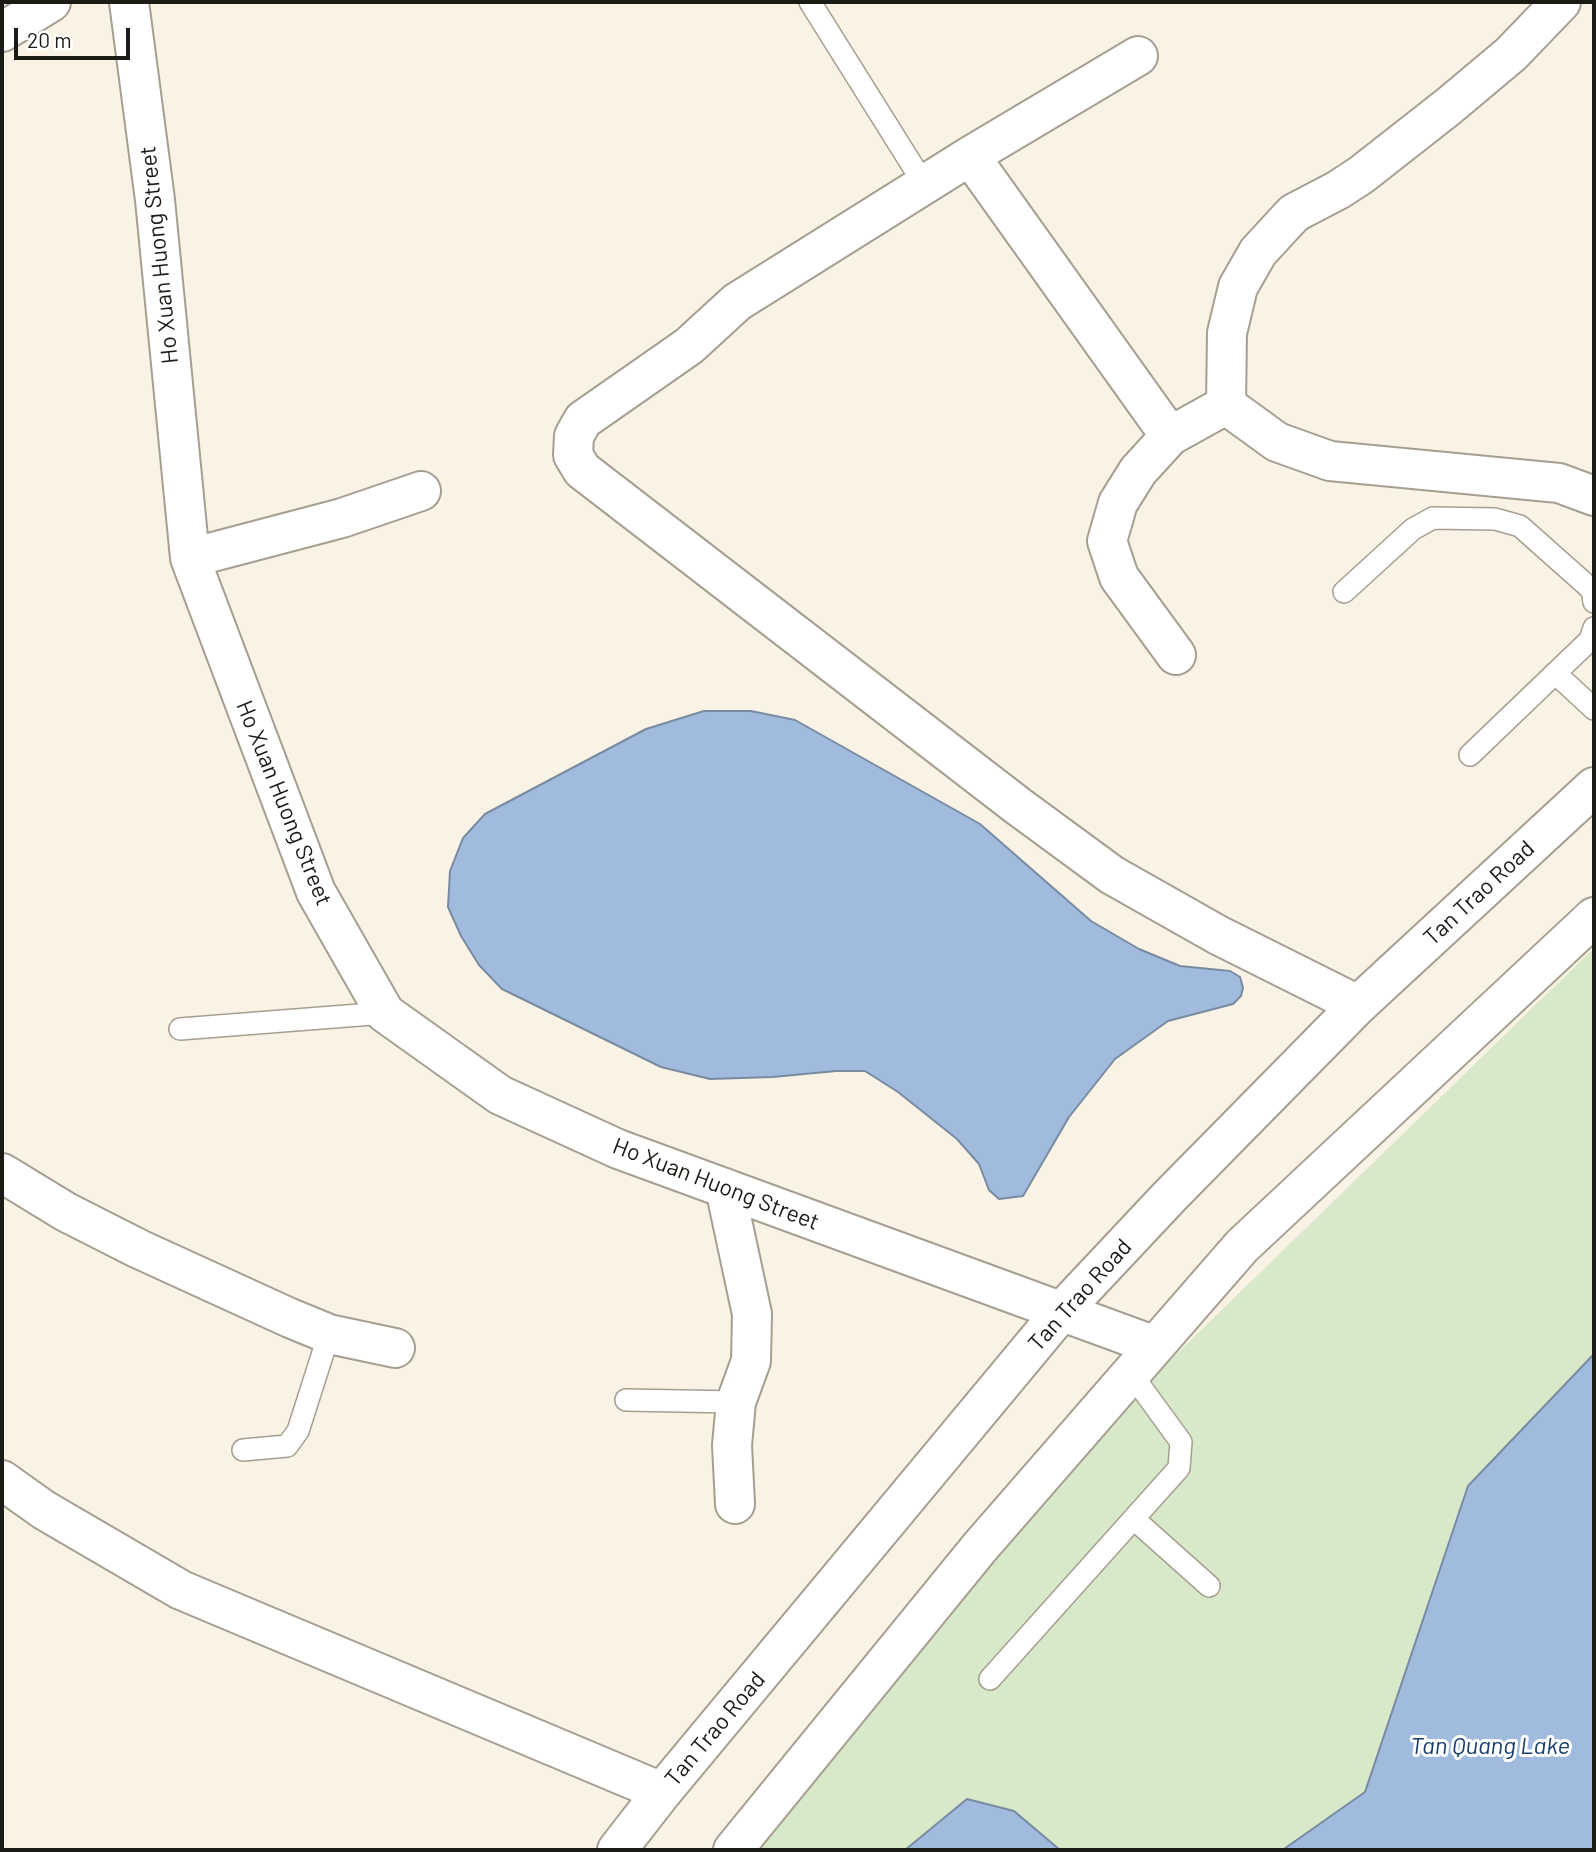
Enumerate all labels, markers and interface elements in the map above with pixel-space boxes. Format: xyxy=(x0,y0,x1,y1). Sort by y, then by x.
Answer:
scale bar xyxy=(18,14,133,58)
text: 20 m xyxy=(27,27,72,52)
street label: Ho Xuan Huong Street xyxy=(134,145,184,365)
street label: Ho Xuan Huong Street xyxy=(230,696,338,910)
street label: Tan Trao Road xyxy=(1418,835,1540,951)
street label: Ho Xuan Huong Street xyxy=(609,1132,823,1236)
street label: Tan Trao Road xyxy=(1022,1233,1138,1357)
street label: Tan Trao Road xyxy=(659,1666,771,1792)
water label: Tan Quang Lake xyxy=(1410,1732,1570,1760)

